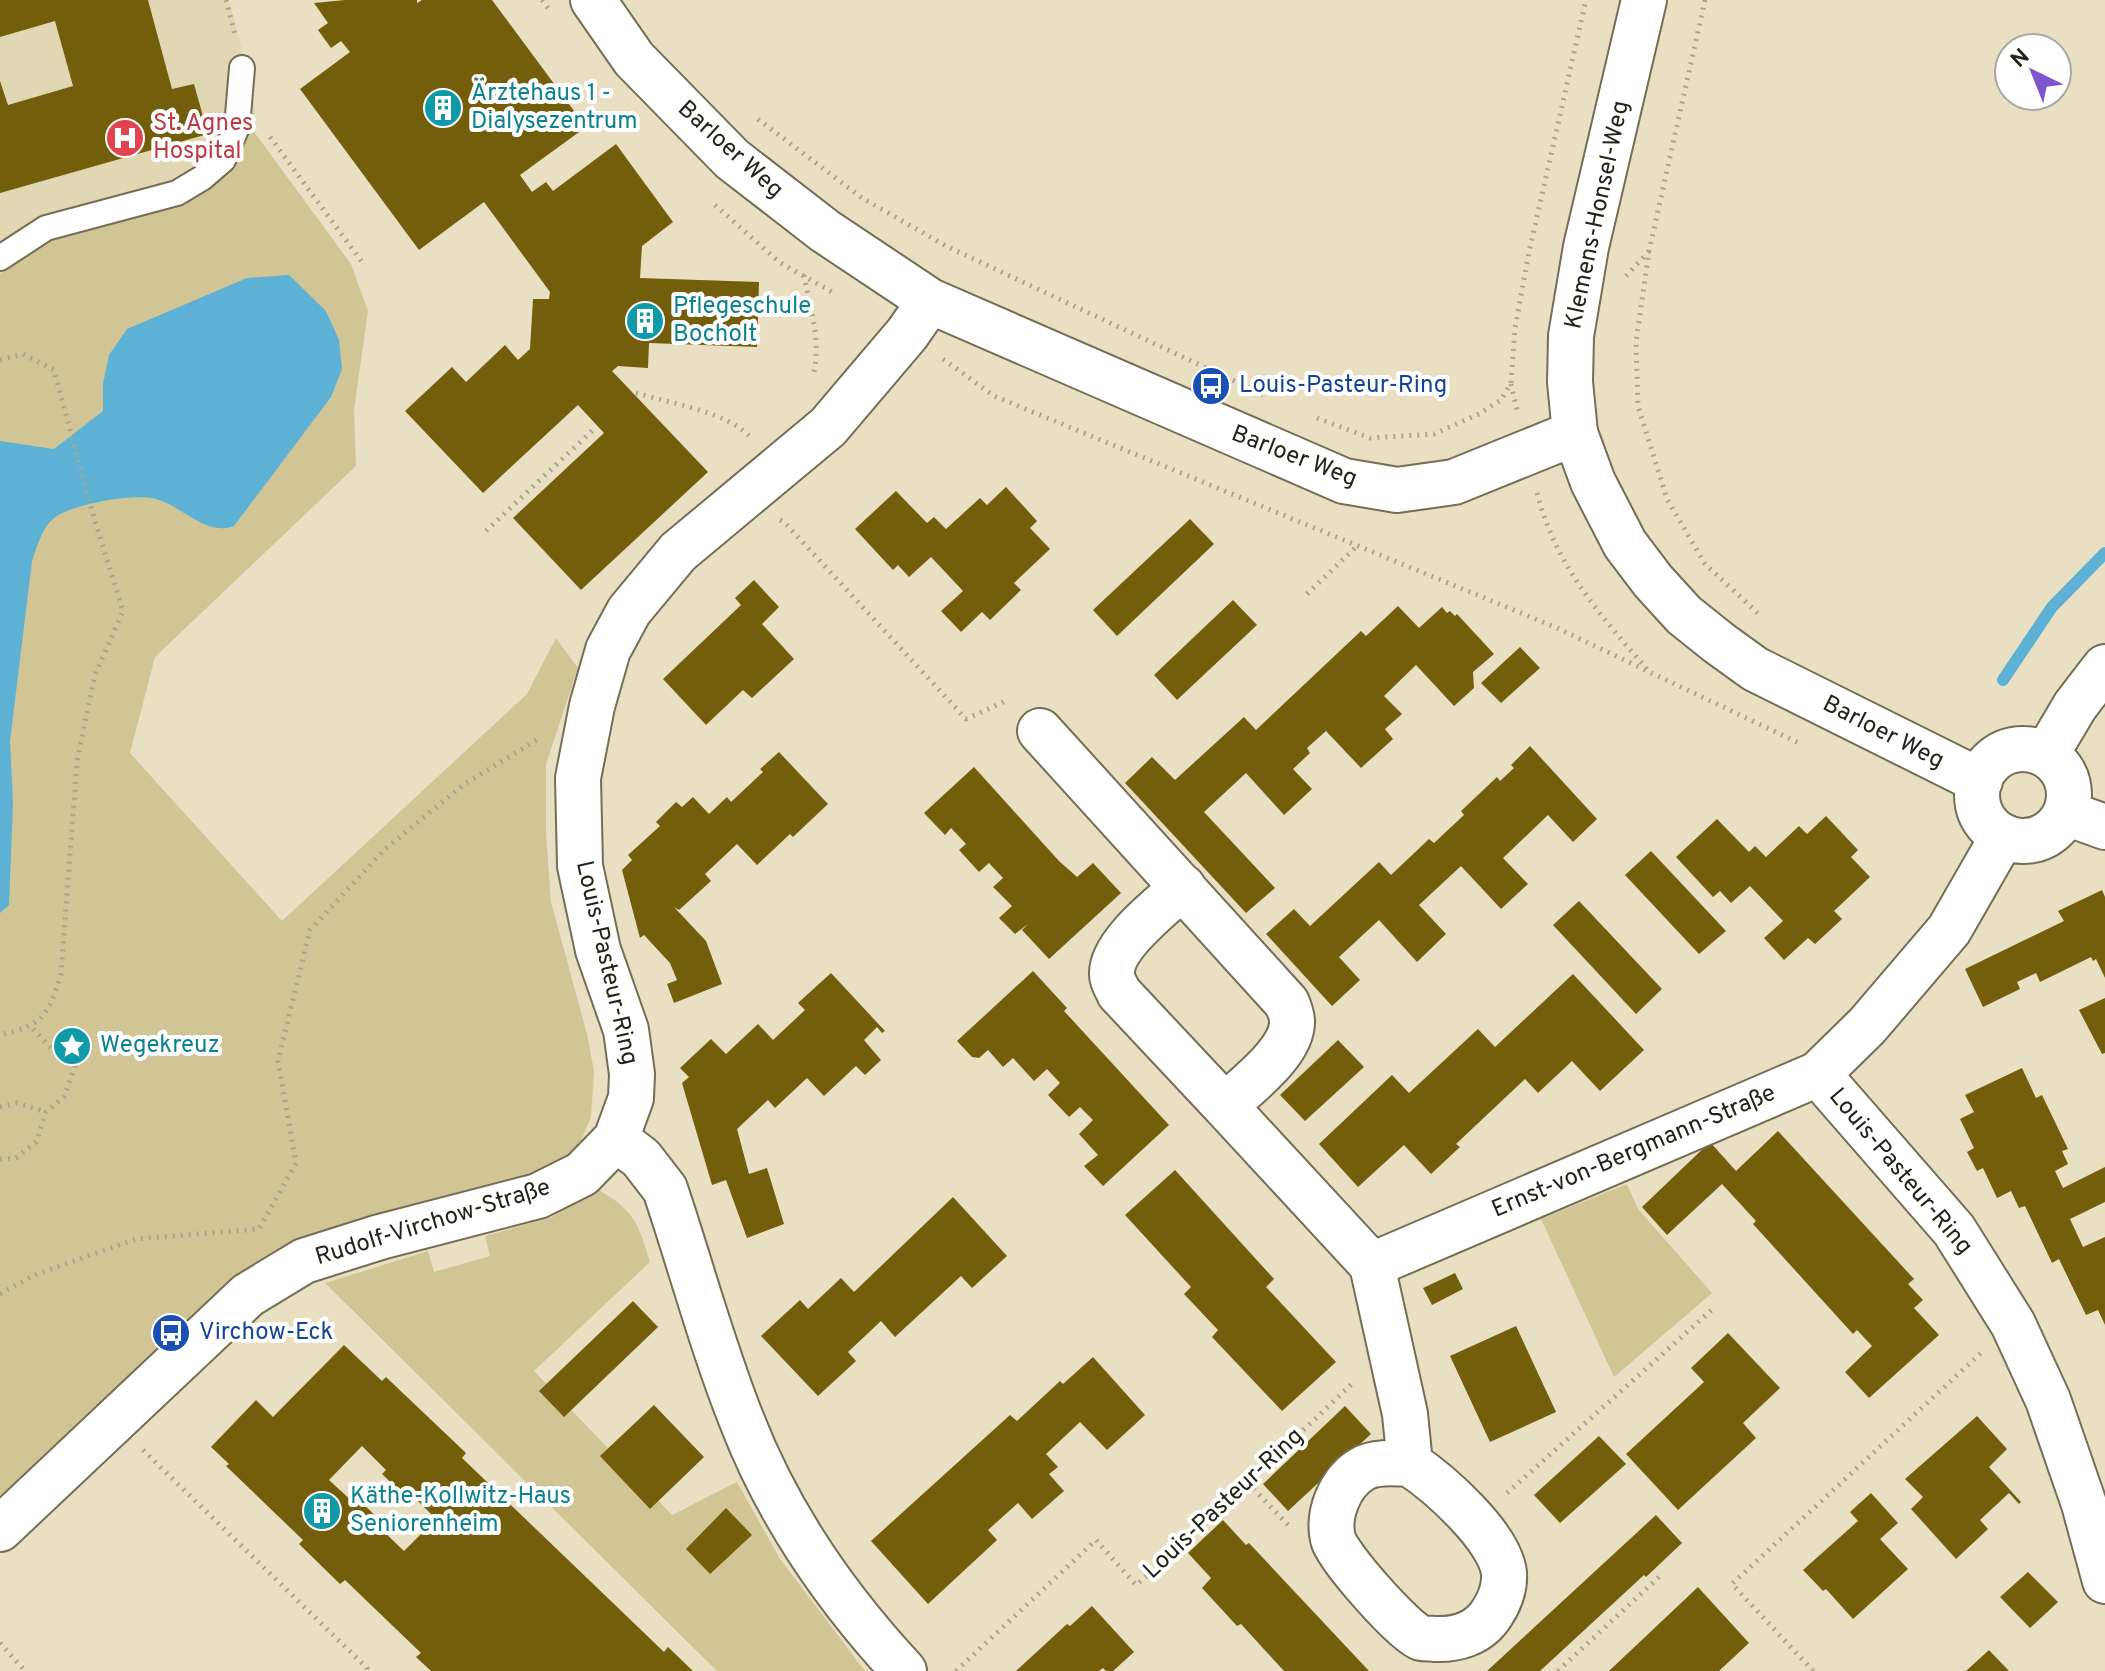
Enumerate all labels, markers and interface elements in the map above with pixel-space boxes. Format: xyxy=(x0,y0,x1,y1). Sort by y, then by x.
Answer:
north arrow xyxy=(1993,32,2073,112)
text: N xyxy=(2006,44,2036,74)
place label: Ärztehaus 1 - Dialysezentrum xyxy=(471,78,638,137)
building icon: Ärztehaus 1 - Dialysezentrum xyxy=(422,87,464,129)
street label: Barloer Weg xyxy=(671,95,789,205)
street label: Klemens-Honsel-Weg xyxy=(1559,98,1637,332)
place label: St. Agnes Hospital xyxy=(153,109,253,167)
hospital icon: St. Agnes Hospital xyxy=(104,117,146,159)
place label: Pflegeschule Bocholt xyxy=(673,292,811,350)
building icon: Pflegeschule Bocholt xyxy=(624,300,666,342)
bus stop icon: Louis-Pasteur-Ring xyxy=(1190,365,1232,407)
place label: Louis-Pasteur-Ring xyxy=(1239,371,1447,401)
street label: Barloer Weg xyxy=(1227,419,1361,495)
street label: Barloer Weg xyxy=(1817,690,1949,776)
street label: Louis-Pasteur-Ring xyxy=(568,858,644,1068)
place icon: Wegekreuz xyxy=(51,1025,93,1067)
place label: Wegekreuz xyxy=(100,1031,220,1061)
street label: Ernst-von-Bergmann-Straße xyxy=(1488,1079,1780,1225)
street label: Louis-Pasteur-Ring xyxy=(1822,1083,1978,1261)
street label: Rudolf-Virchow-Straße xyxy=(312,1173,554,1273)
bus stop icon: Virchow-Eck xyxy=(150,1312,192,1354)
place label: Virchow-Eck xyxy=(199,1318,333,1348)
street label: Louis-Pasteur-Ring xyxy=(1138,1422,1310,1586)
place label: Käthe-Kollwitz-Haus Seniorenheim xyxy=(350,1482,571,1540)
building icon: Käthe-Kollwitz-Haus Seniorenheim xyxy=(301,1490,343,1532)

